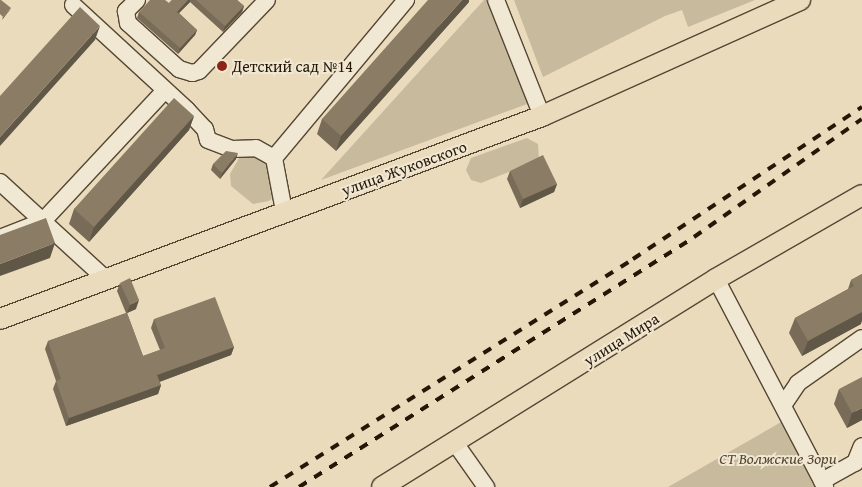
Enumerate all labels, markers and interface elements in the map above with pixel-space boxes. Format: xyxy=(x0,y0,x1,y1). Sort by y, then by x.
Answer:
place label: Детский сад №14 xyxy=(232,56,353,76)
marker: Детский сад №14 xyxy=(216,60,228,72)
street label: улица Жуковского xyxy=(339,136,469,200)
street label: улица Мира xyxy=(580,308,662,370)
park label: СТ Волжские Зори xyxy=(719,448,837,468)

